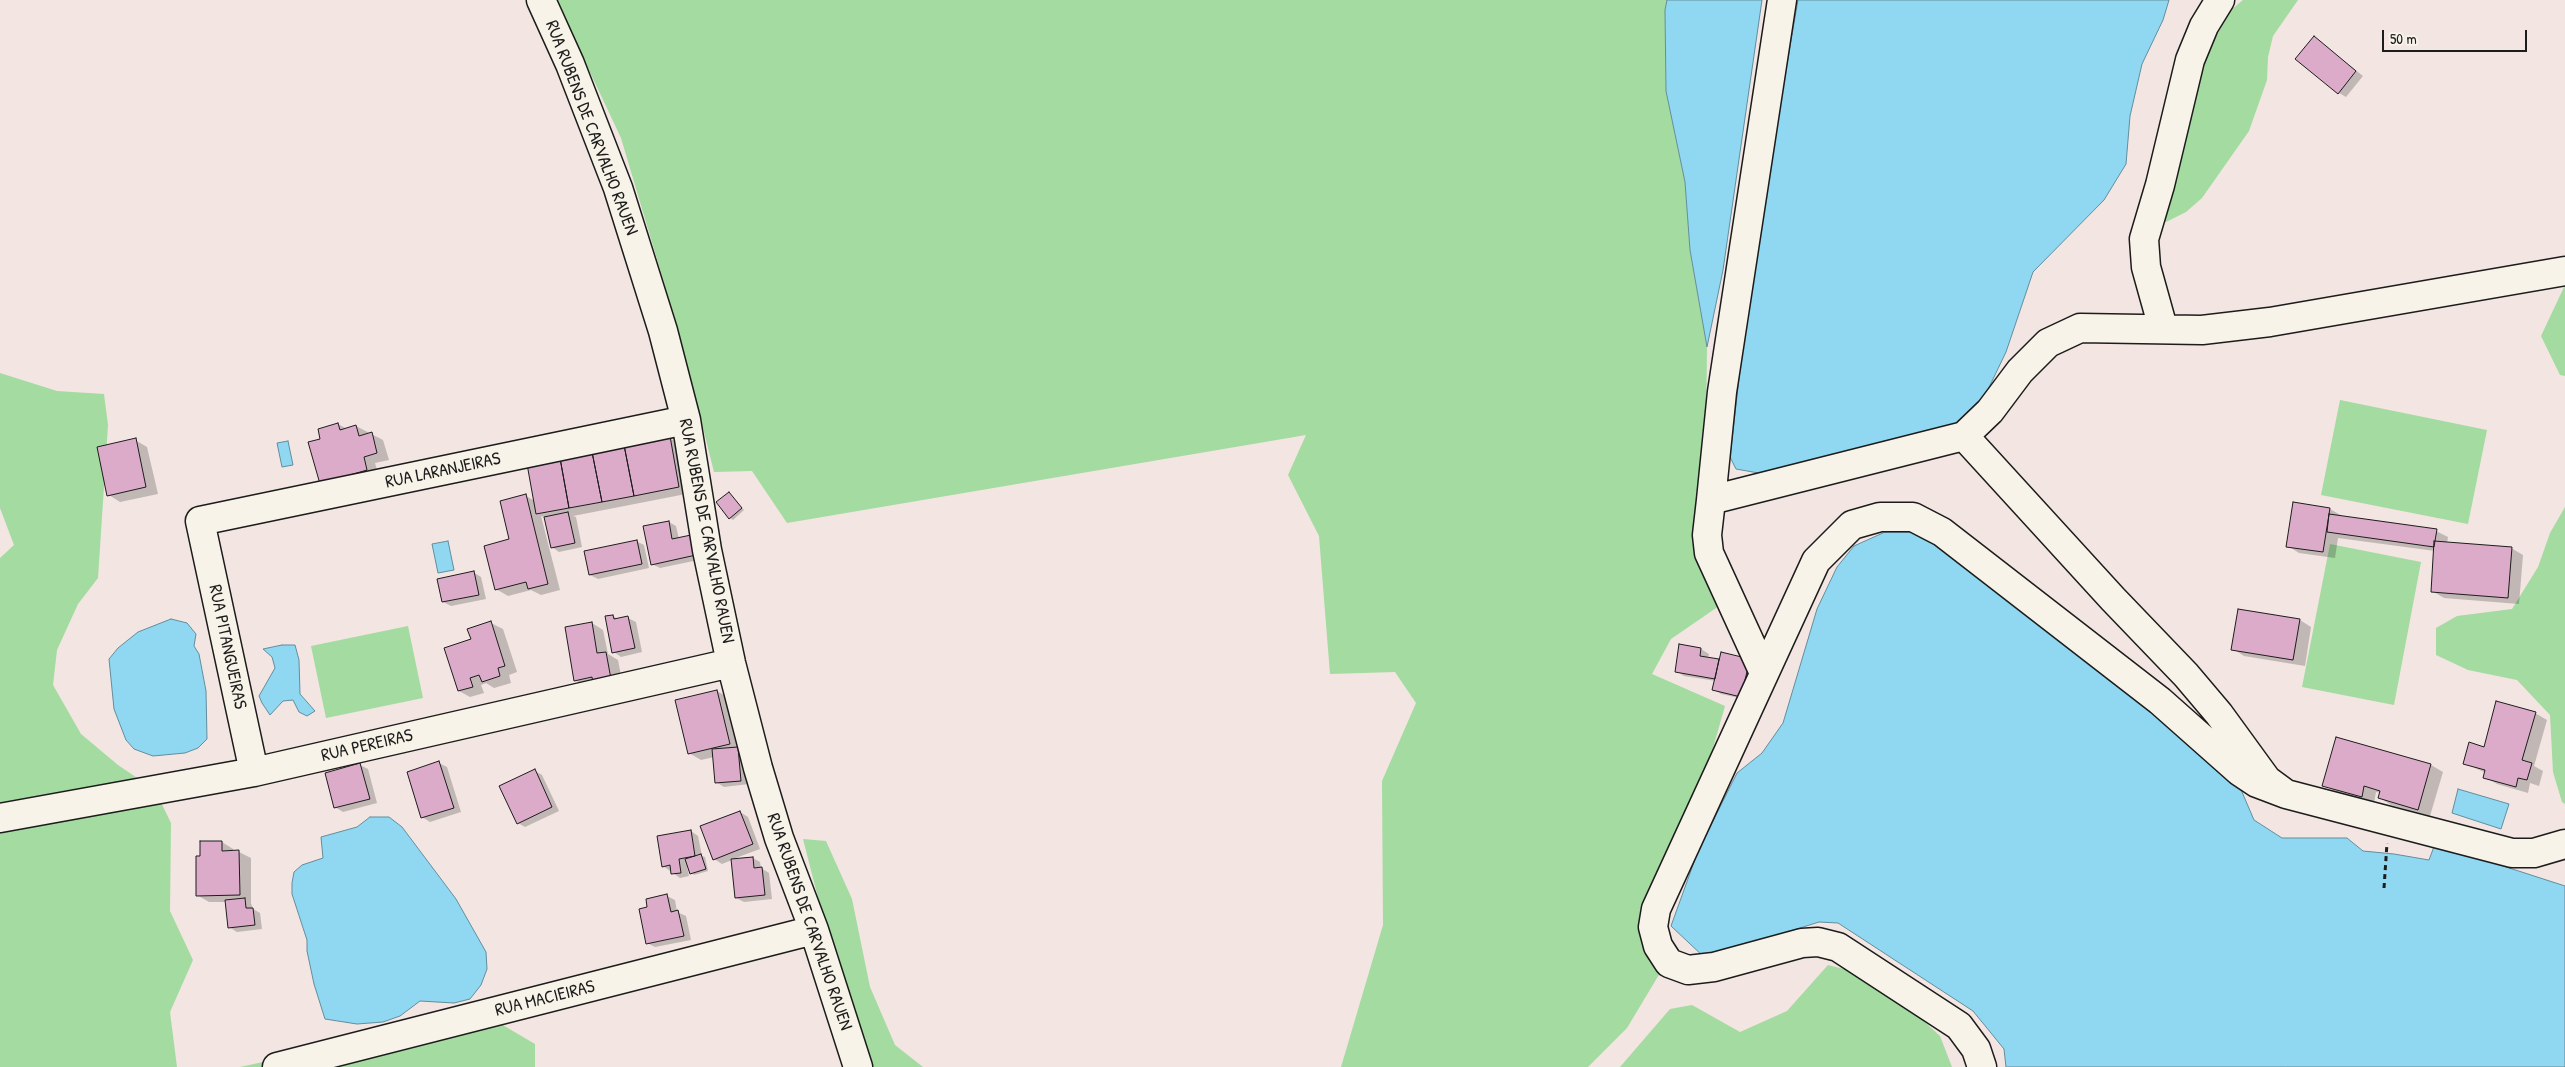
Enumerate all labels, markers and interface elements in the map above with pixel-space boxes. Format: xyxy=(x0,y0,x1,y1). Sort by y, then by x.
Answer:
street label: RUA RUBENS DE CARVALHO RAUEN xyxy=(540,18,642,238)
scale bar xyxy=(2385,20,2530,52)
text: 50 m xyxy=(2390,28,2417,49)
street label: RUA RUBENS DE CARVALHO RAUEN xyxy=(674,417,738,645)
street label: RUA LARANJEIRAS xyxy=(383,448,503,494)
street label: RUA PITANGUEIRAS xyxy=(203,583,251,711)
street label: RUA PEREIRAS xyxy=(319,725,415,767)
street label: RUA RUBENS DE CARVALHO RAUEN xyxy=(762,811,856,1033)
street label: RUA MACIEIRAS xyxy=(493,976,597,1022)

